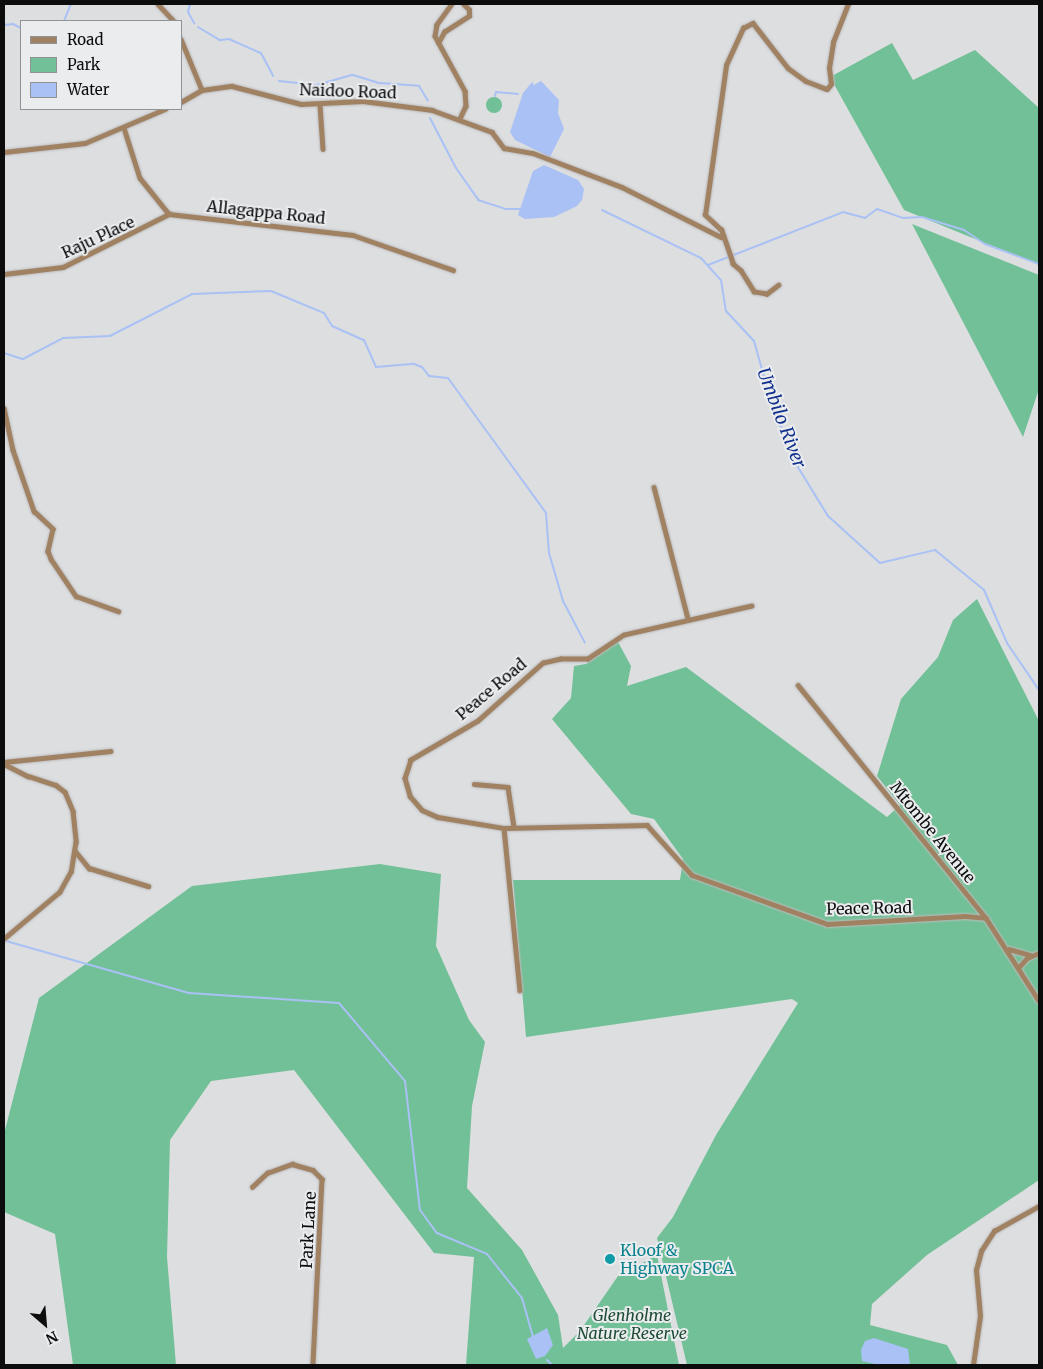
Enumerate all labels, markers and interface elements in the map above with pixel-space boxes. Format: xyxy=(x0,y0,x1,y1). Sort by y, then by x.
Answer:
legend xyxy=(20,20,182,110)
text: Road xyxy=(67,30,103,49)
text: Park xyxy=(67,55,100,74)
text: Water xyxy=(67,80,109,99)
street label: Naidoo Road xyxy=(299,80,397,102)
street label: Allagappa Road xyxy=(206,196,326,228)
street label: Raju Place xyxy=(59,212,137,262)
water label: Umbilo River xyxy=(752,365,810,471)
street label: Peace Road xyxy=(452,654,530,724)
street label: Mtombe Avenue xyxy=(886,777,980,887)
street label: Peace Road xyxy=(826,898,912,918)
street label: Park Lane xyxy=(296,1191,320,1269)
place label: Kloof & Highway SPCA xyxy=(620,1240,734,1278)
marker: Kloof & Highway SPCA xyxy=(604,1253,616,1265)
north arrow xyxy=(20,1299,70,1349)
park label: Glenholme Nature Reserve xyxy=(577,1305,687,1343)
text: N xyxy=(43,1327,61,1348)

